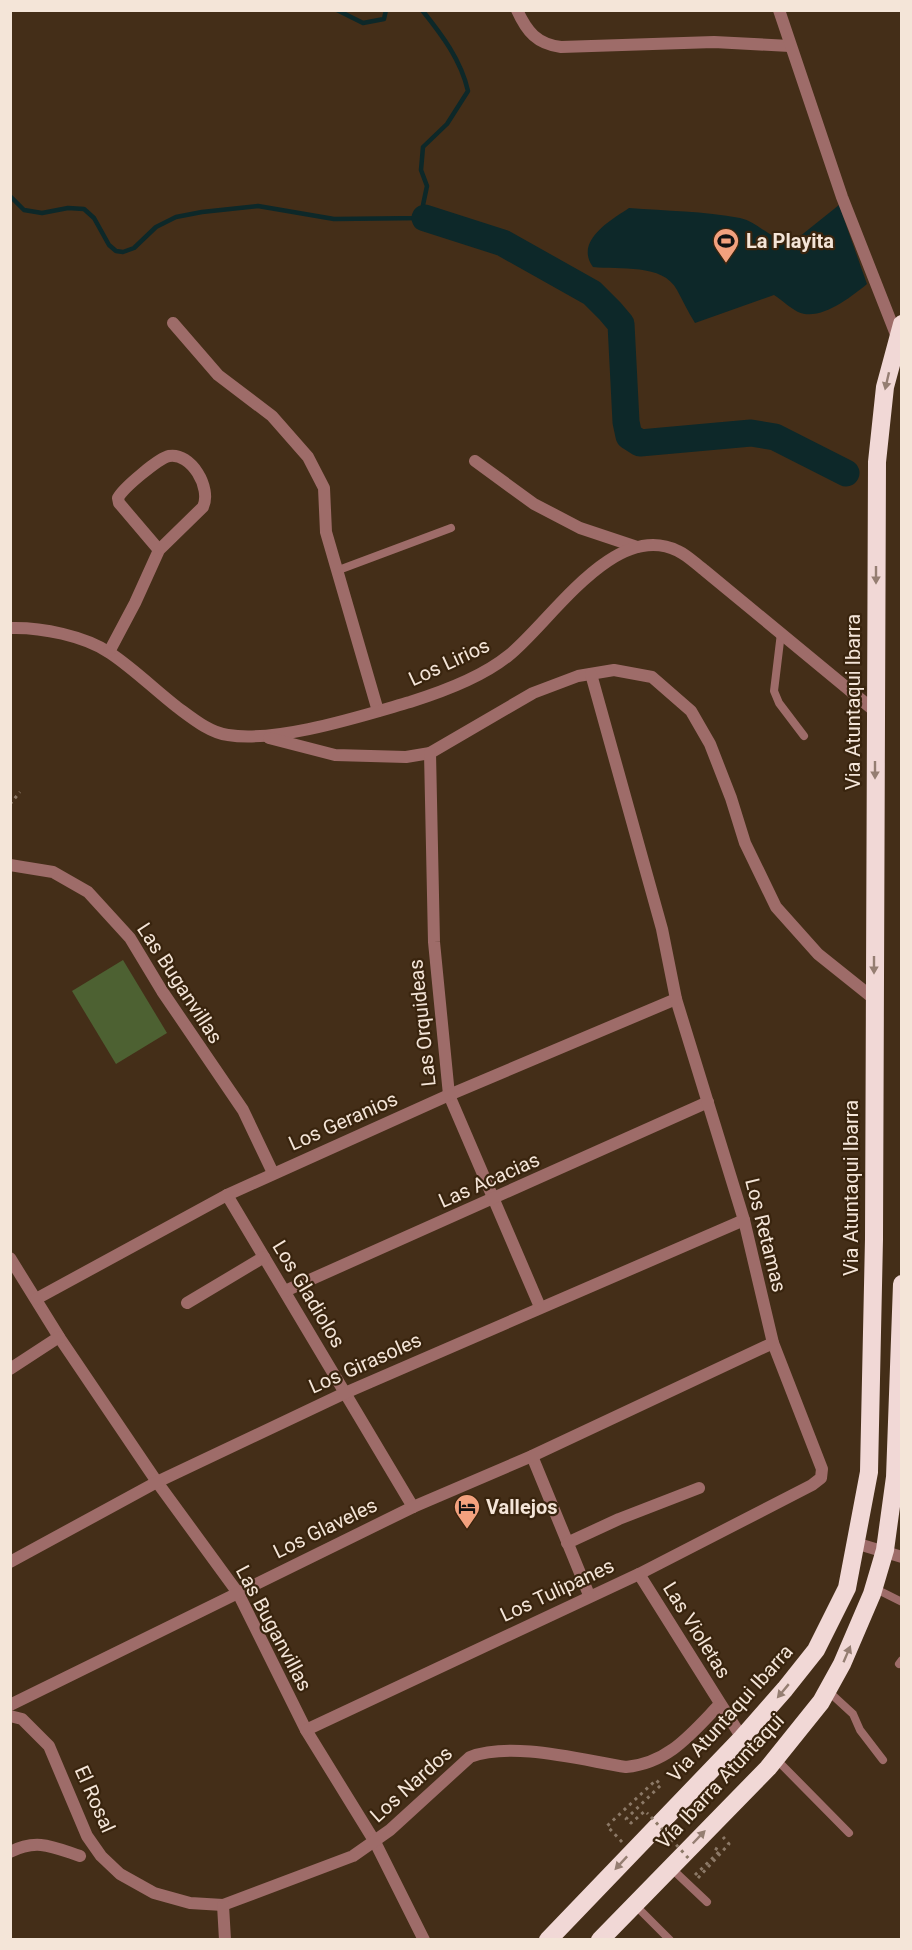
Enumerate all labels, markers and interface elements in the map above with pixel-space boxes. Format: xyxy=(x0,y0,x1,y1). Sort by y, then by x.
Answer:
sports icon: La Playita xyxy=(711,226,741,264)
place label: La Playita xyxy=(746,229,834,253)
one-way arrow xyxy=(881,372,891,390)
one-way arrow xyxy=(871,566,881,585)
street label: Via Atuntaqui Ibarra xyxy=(841,614,865,790)
street label: Los Lirios xyxy=(405,633,493,691)
one-way arrow xyxy=(870,761,880,780)
street label: Las Buganvillas xyxy=(132,918,228,1048)
one-way arrow xyxy=(869,956,879,975)
street label: Las Orquideas xyxy=(403,958,441,1088)
street label: Los Geranios xyxy=(285,1086,401,1156)
street label: Via Atuntaqui Ibarra xyxy=(839,1100,863,1276)
street label: Las Acacias xyxy=(435,1147,543,1213)
street label: Los Retamas xyxy=(740,1176,792,1294)
street label: Los Gladiolos xyxy=(268,1236,350,1352)
street label: Los Girasoles xyxy=(305,1327,425,1399)
hotel icon: Vallejos xyxy=(452,1492,482,1530)
street label: Los Glaveles xyxy=(269,1493,381,1563)
place label: Vallejos xyxy=(486,1495,557,1519)
street label: Los Tulipanes xyxy=(496,1553,618,1627)
street label: Las Buganvillas xyxy=(231,1561,317,1695)
street label: Las Violetas xyxy=(658,1577,736,1683)
street label: Via Atuntaqui Ibarra xyxy=(662,1640,798,1786)
one-way arrow xyxy=(842,1644,852,1662)
one-way arrow xyxy=(777,1683,790,1699)
street label: Vía Ibarra Atuntaqui xyxy=(651,1708,789,1854)
street label: Los Nardos xyxy=(365,1741,457,1827)
street label: El Rosal xyxy=(70,1762,120,1836)
one-way arrow xyxy=(692,1831,706,1845)
one-way arrow xyxy=(614,1856,628,1871)

